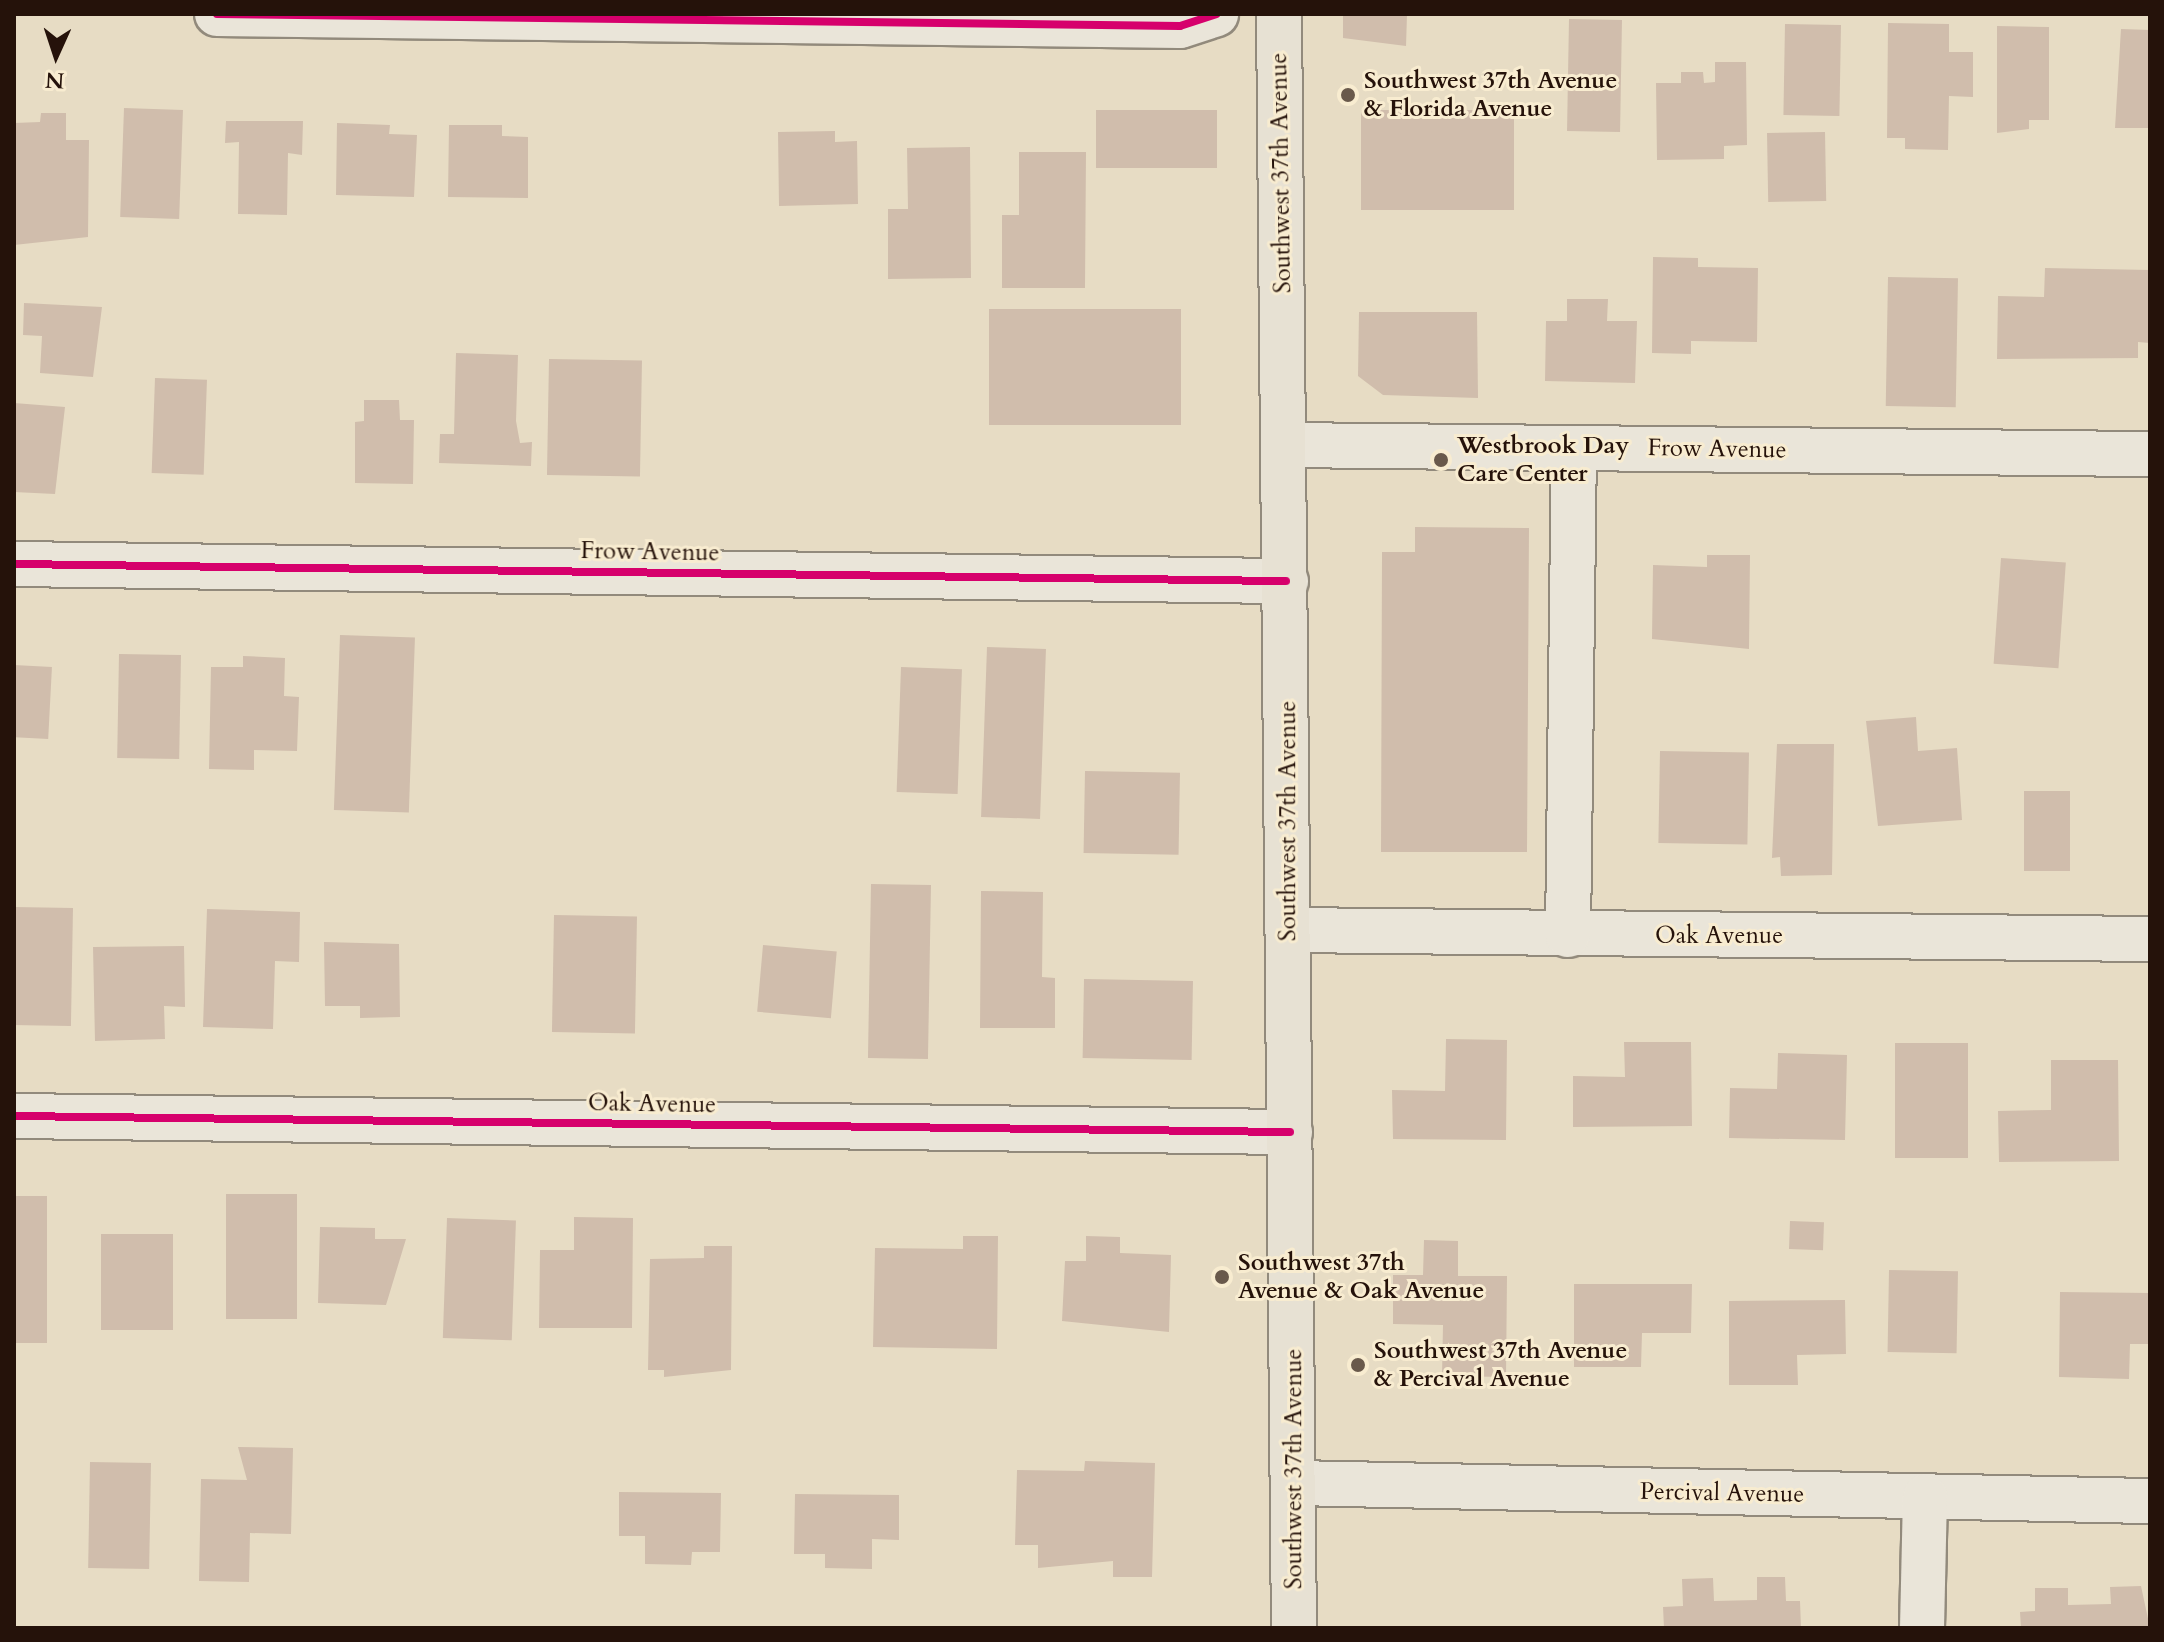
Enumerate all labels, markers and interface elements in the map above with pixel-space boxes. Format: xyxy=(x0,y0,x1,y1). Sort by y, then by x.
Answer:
north arrow xyxy=(16,16,96,96)
street label: Southwest 37th Avenue xyxy=(1265,52,1297,294)
text: N xyxy=(44,64,65,95)
place label: Southwest 37th Avenue & Florida Avenue xyxy=(1364,67,1617,123)
marker: Southwest 37th Avenue & Florida Avenue xyxy=(1339,86,1357,104)
place label: Westbrook Day Care Center xyxy=(1457,432,1629,488)
street label: Frow Avenue xyxy=(1647,433,1787,465)
marker: Westbrook Day Care Center xyxy=(1432,451,1450,469)
street label: Frow Avenue xyxy=(580,536,720,568)
street label: Southwest 37th Avenue xyxy=(1274,701,1302,941)
street label: Oak Avenue xyxy=(1655,922,1783,950)
street label: Oak Avenue xyxy=(588,1088,716,1120)
place label: Southwest 37th Avenue & Oak Avenue xyxy=(1238,1249,1484,1305)
marker: Southwest 37th Avenue & Oak Avenue xyxy=(1213,1268,1231,1286)
place label: Southwest 37th Avenue & Percival Avenue xyxy=(1374,1337,1627,1393)
street label: Southwest 37th Avenue xyxy=(1280,1349,1308,1589)
marker: Southwest 37th Avenue & Percival Avenue xyxy=(1349,1356,1367,1374)
street label: Percival Avenue xyxy=(1640,1477,1804,1509)

